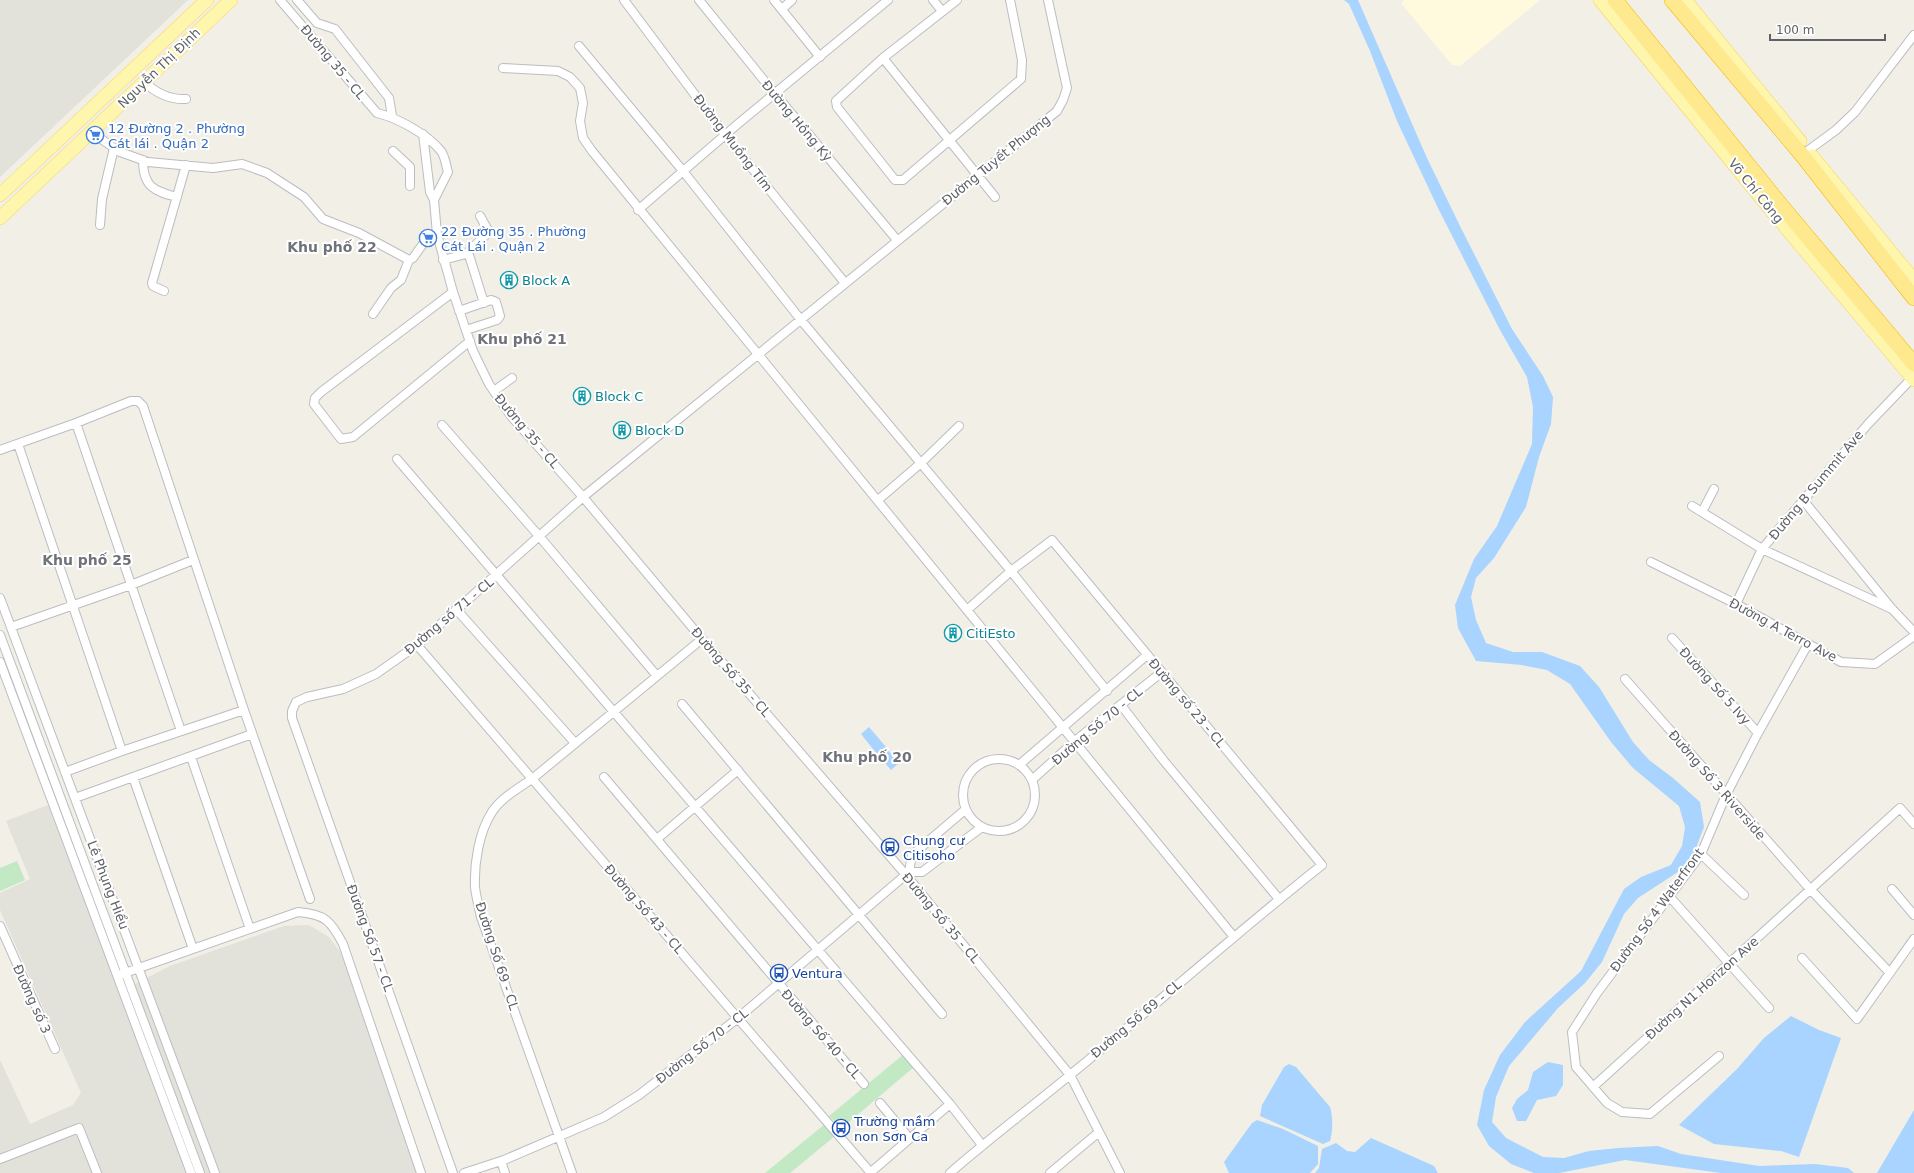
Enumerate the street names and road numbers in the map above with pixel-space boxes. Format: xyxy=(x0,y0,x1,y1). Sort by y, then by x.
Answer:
street label: Đường 35 - CL xyxy=(297,22,369,103)
street label: Nguyễn Thị Định xyxy=(115,25,203,111)
street label: Đường Hồng Kỳ xyxy=(759,77,836,165)
street label: Đường Muồng Tím xyxy=(690,91,776,195)
street label: Đường Tuyết Phượng xyxy=(939,112,1053,208)
street label: Võ Chí Công xyxy=(1725,156,1787,226)
street label: Đường 35 - CL xyxy=(491,391,563,472)
street label: Đường B Summit Ave xyxy=(1766,427,1866,543)
street label: Đường số 71 - CL xyxy=(401,574,497,658)
street label: Đường A Terro Ave xyxy=(1727,595,1839,665)
street label: Đường Số 35 - CL xyxy=(688,624,774,720)
street label: Đường Số 5 Ivy xyxy=(1676,644,1754,728)
street label: Đường số 23 - CL xyxy=(1145,655,1229,751)
street label: Đường Số 70 - CL xyxy=(1049,683,1146,768)
street label: Đường Số 3 Riverside xyxy=(1665,727,1769,843)
street label: Lê Phụng Hiểu xyxy=(84,839,132,931)
street label: Đường Số 4 Waterfront xyxy=(1607,845,1707,975)
street label: Đường Số 43 - CL xyxy=(601,861,687,957)
street label: Đường Số 35 - CL xyxy=(899,870,984,967)
street label: Đường Số 57 - CL xyxy=(344,882,397,994)
street label: Đường Số 69 - CL xyxy=(472,900,522,1013)
street label: Đường N1 Horizon Ave xyxy=(1642,933,1762,1043)
street label: Đường số 3 xyxy=(10,962,54,1036)
street label: Đường Số 69 - CL xyxy=(1088,976,1185,1061)
street label: Đường Số 40 - CL xyxy=(778,986,864,1082)
street label: Đường Số 70 - CL xyxy=(653,1005,752,1087)

